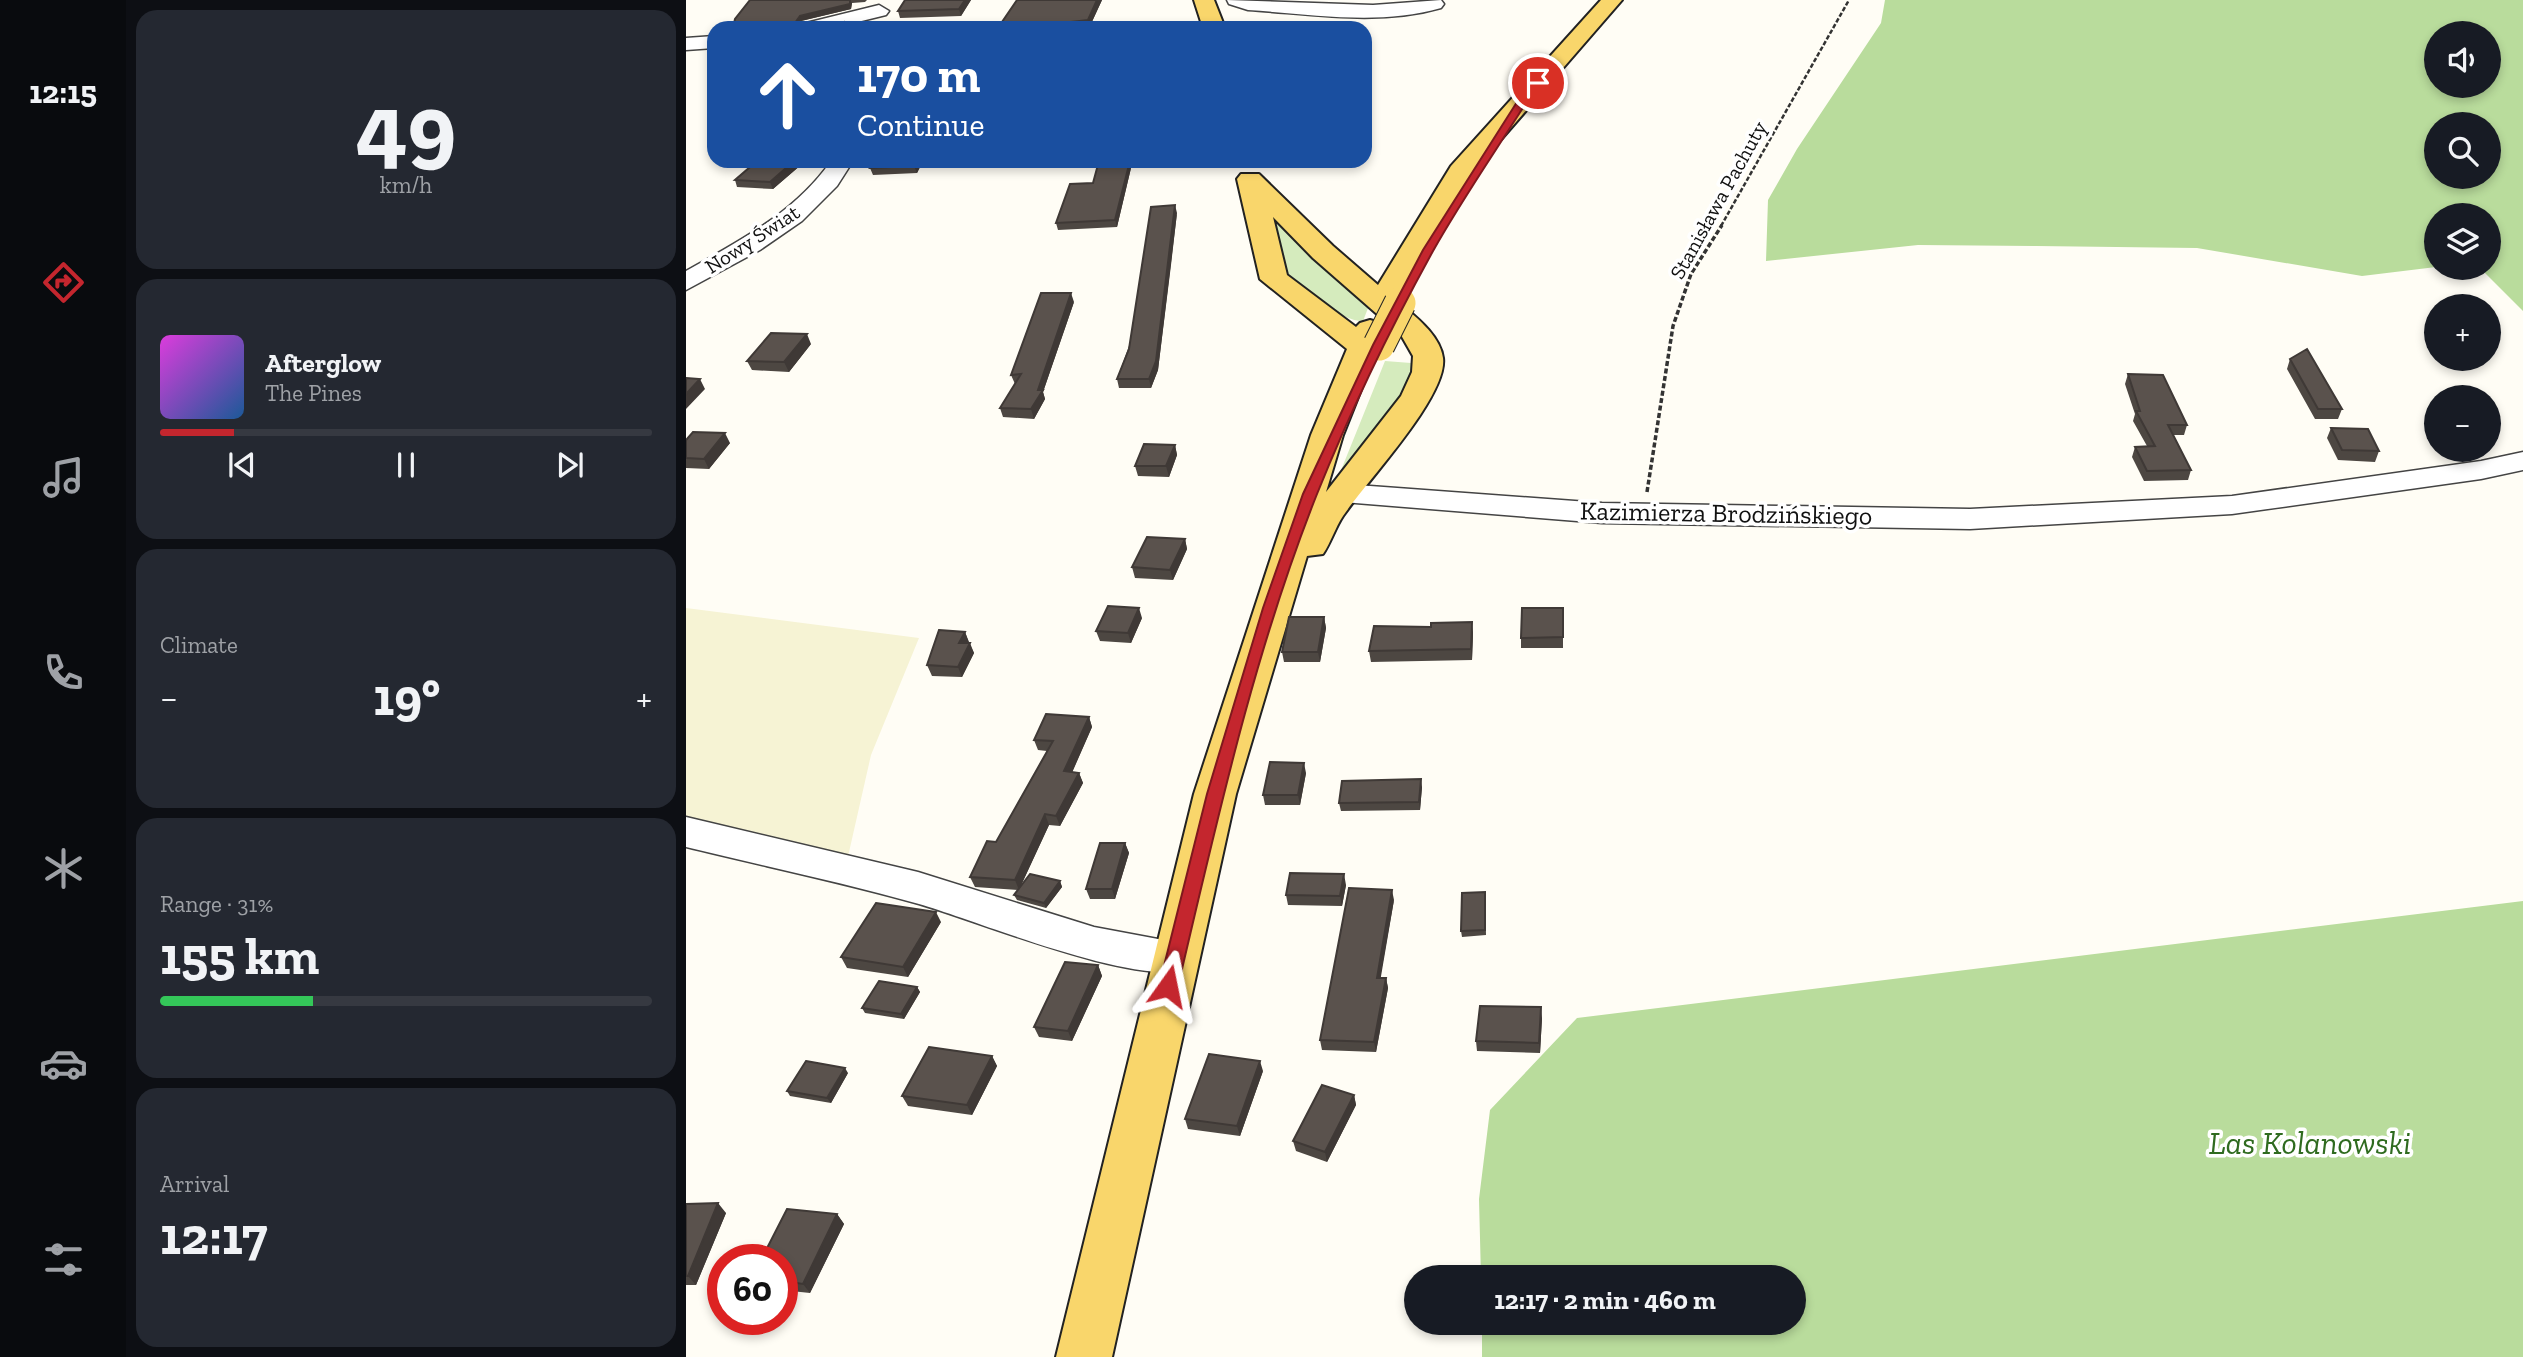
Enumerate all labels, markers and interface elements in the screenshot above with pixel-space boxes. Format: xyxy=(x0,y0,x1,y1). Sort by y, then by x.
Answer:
map controls xyxy=(2424,21,2501,462)
button: sound xyxy=(2424,21,2501,98)
text: 170 m xyxy=(857,46,980,105)
icon: ahead xyxy=(742,49,833,140)
pin xyxy=(1508,53,1568,113)
icon: arrive xyxy=(1519,64,1557,102)
text: 49 xyxy=(356,71,456,180)
text: 12:15 xyxy=(29,73,97,111)
text: Continue xyxy=(857,106,985,144)
button: search xyxy=(2424,112,2501,189)
street label: Stanisława Pachuty xyxy=(1664,116,1772,283)
text: km/h xyxy=(380,171,432,199)
street label: Nowy Świat xyxy=(700,199,804,279)
button: layers xyxy=(2424,203,2501,280)
icon: directions xyxy=(39,258,88,307)
button: + xyxy=(2424,294,2501,371)
text: Afterglow xyxy=(265,347,381,379)
text: The Pines xyxy=(265,379,362,407)
button: − xyxy=(2424,385,2501,462)
icon: previous xyxy=(223,446,261,484)
icon: pause xyxy=(387,446,425,484)
icon: next xyxy=(551,446,589,484)
icon: music xyxy=(39,453,88,502)
street label: Kazimierza Brodzińskiego xyxy=(1580,494,1872,532)
text: Climate xyxy=(160,631,238,659)
icon: phone xyxy=(39,648,88,697)
text: 19° xyxy=(373,666,440,728)
text: − xyxy=(160,675,178,721)
text: + xyxy=(636,675,652,721)
icon: climate xyxy=(39,844,88,893)
text: Range · 31% xyxy=(160,890,273,918)
text: 155 km xyxy=(160,925,319,987)
position arrow xyxy=(1131,949,1205,1023)
icon: car xyxy=(39,1039,88,1088)
park label: Las Kolanowski xyxy=(2209,1124,2411,1162)
text: Arrival xyxy=(160,1170,229,1198)
text: 12:17 xyxy=(160,1205,268,1267)
icon: filters xyxy=(39,1235,88,1284)
speed limit sign: 60 xyxy=(707,1244,798,1335)
text: 12:17 · 2 min · 460 m xyxy=(1494,1284,1716,1316)

